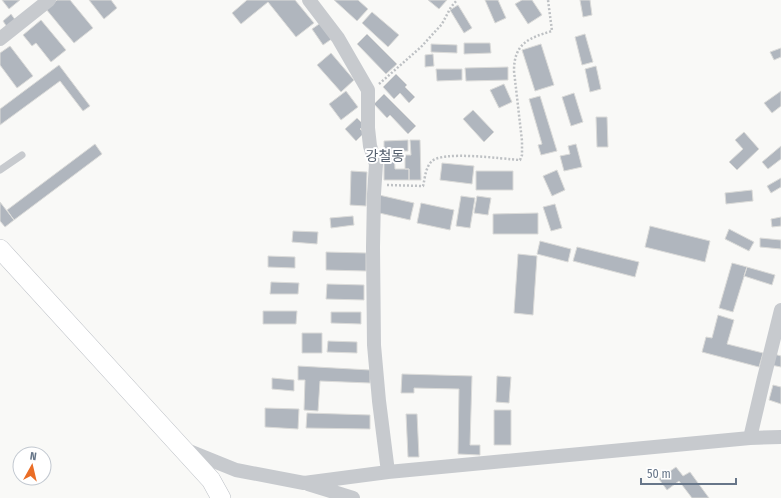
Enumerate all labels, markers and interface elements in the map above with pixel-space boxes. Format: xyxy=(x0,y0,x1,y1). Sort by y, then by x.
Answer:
district label: 강철동 xyxy=(366,148,404,165)
north arrow xyxy=(12,446,52,486)
text: N xyxy=(29,450,37,463)
scale bar xyxy=(641,460,736,486)
text: 50 m xyxy=(647,467,671,481)

